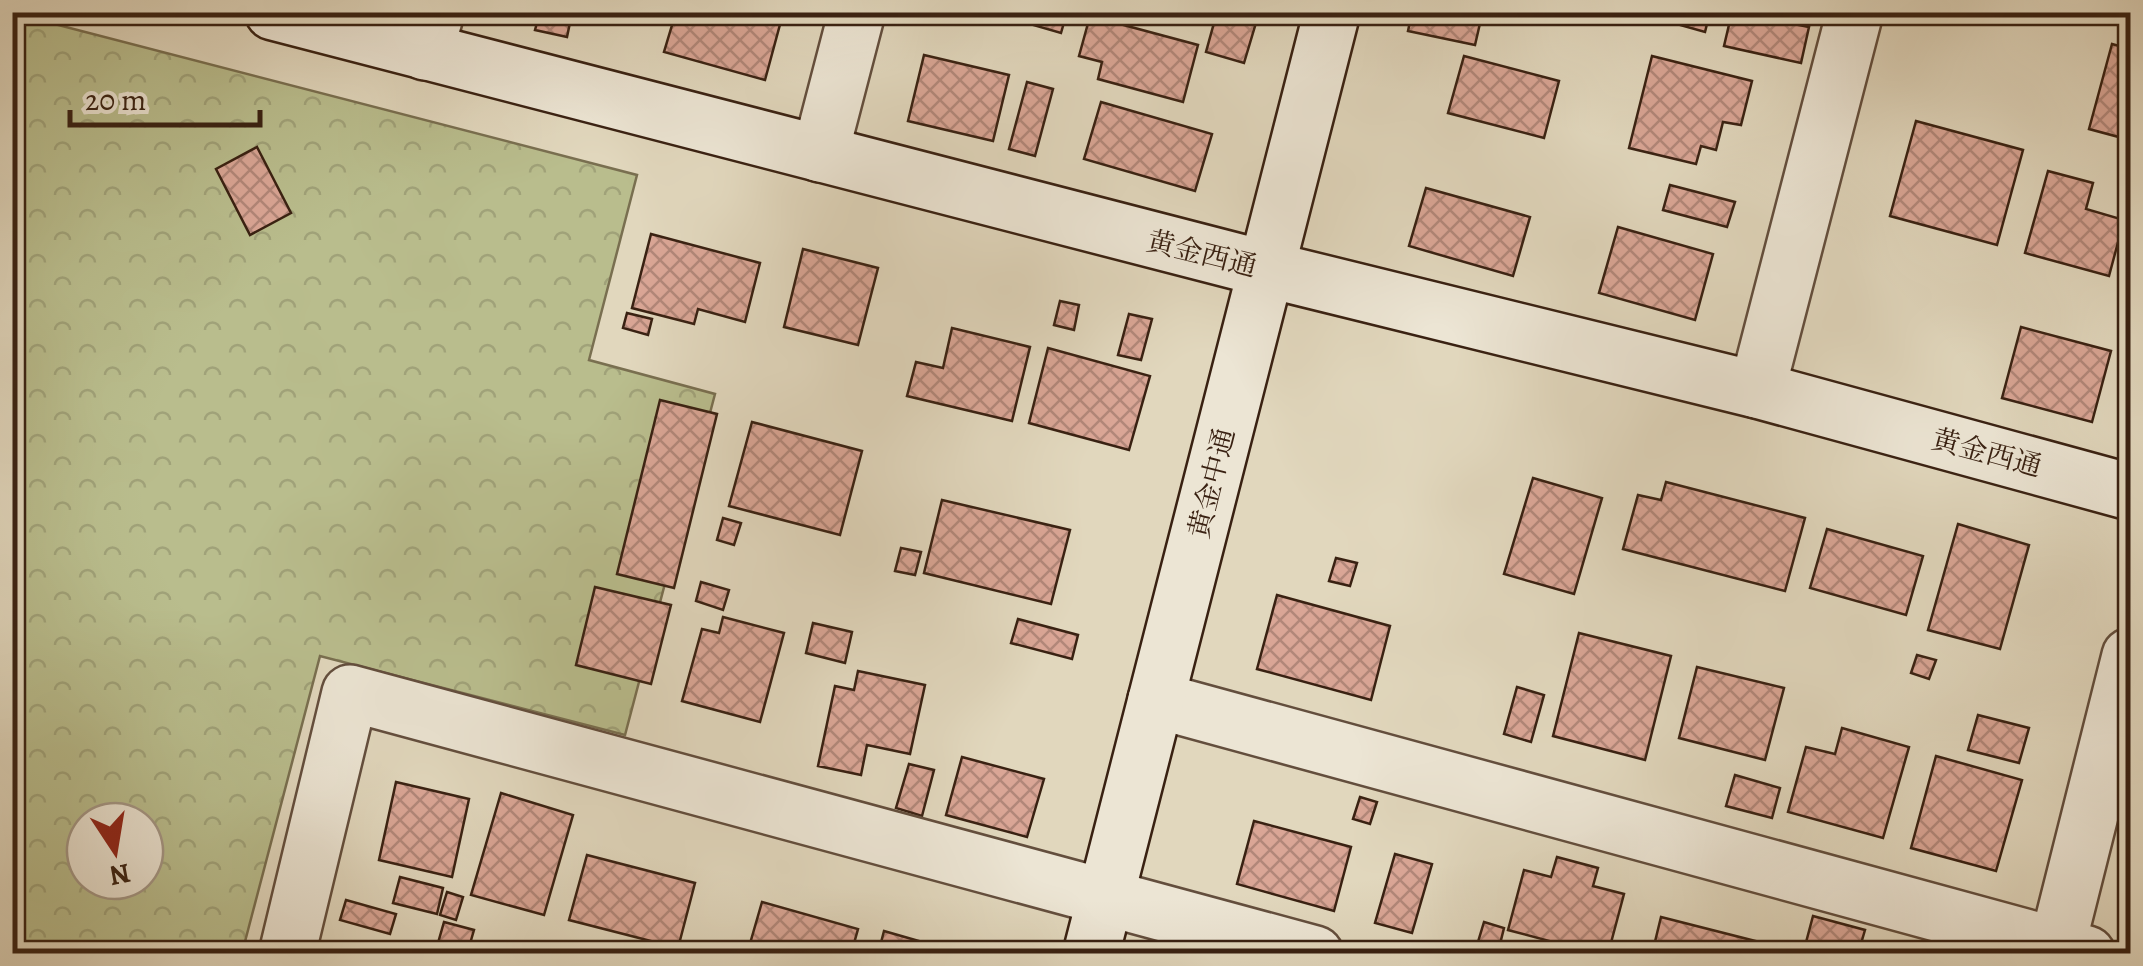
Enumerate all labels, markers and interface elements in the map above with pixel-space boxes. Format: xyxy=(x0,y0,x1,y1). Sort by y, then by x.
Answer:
scale bar xyxy=(70,65,260,127)
text: 20 m xyxy=(85,80,146,120)
street label: 黄金西通 xyxy=(1143,222,1261,286)
street label: 黄金西通 xyxy=(1928,420,2046,486)
street label: 黄金中通 xyxy=(1180,424,1244,542)
north arrow xyxy=(65,801,165,901)
text: N xyxy=(106,854,134,895)

